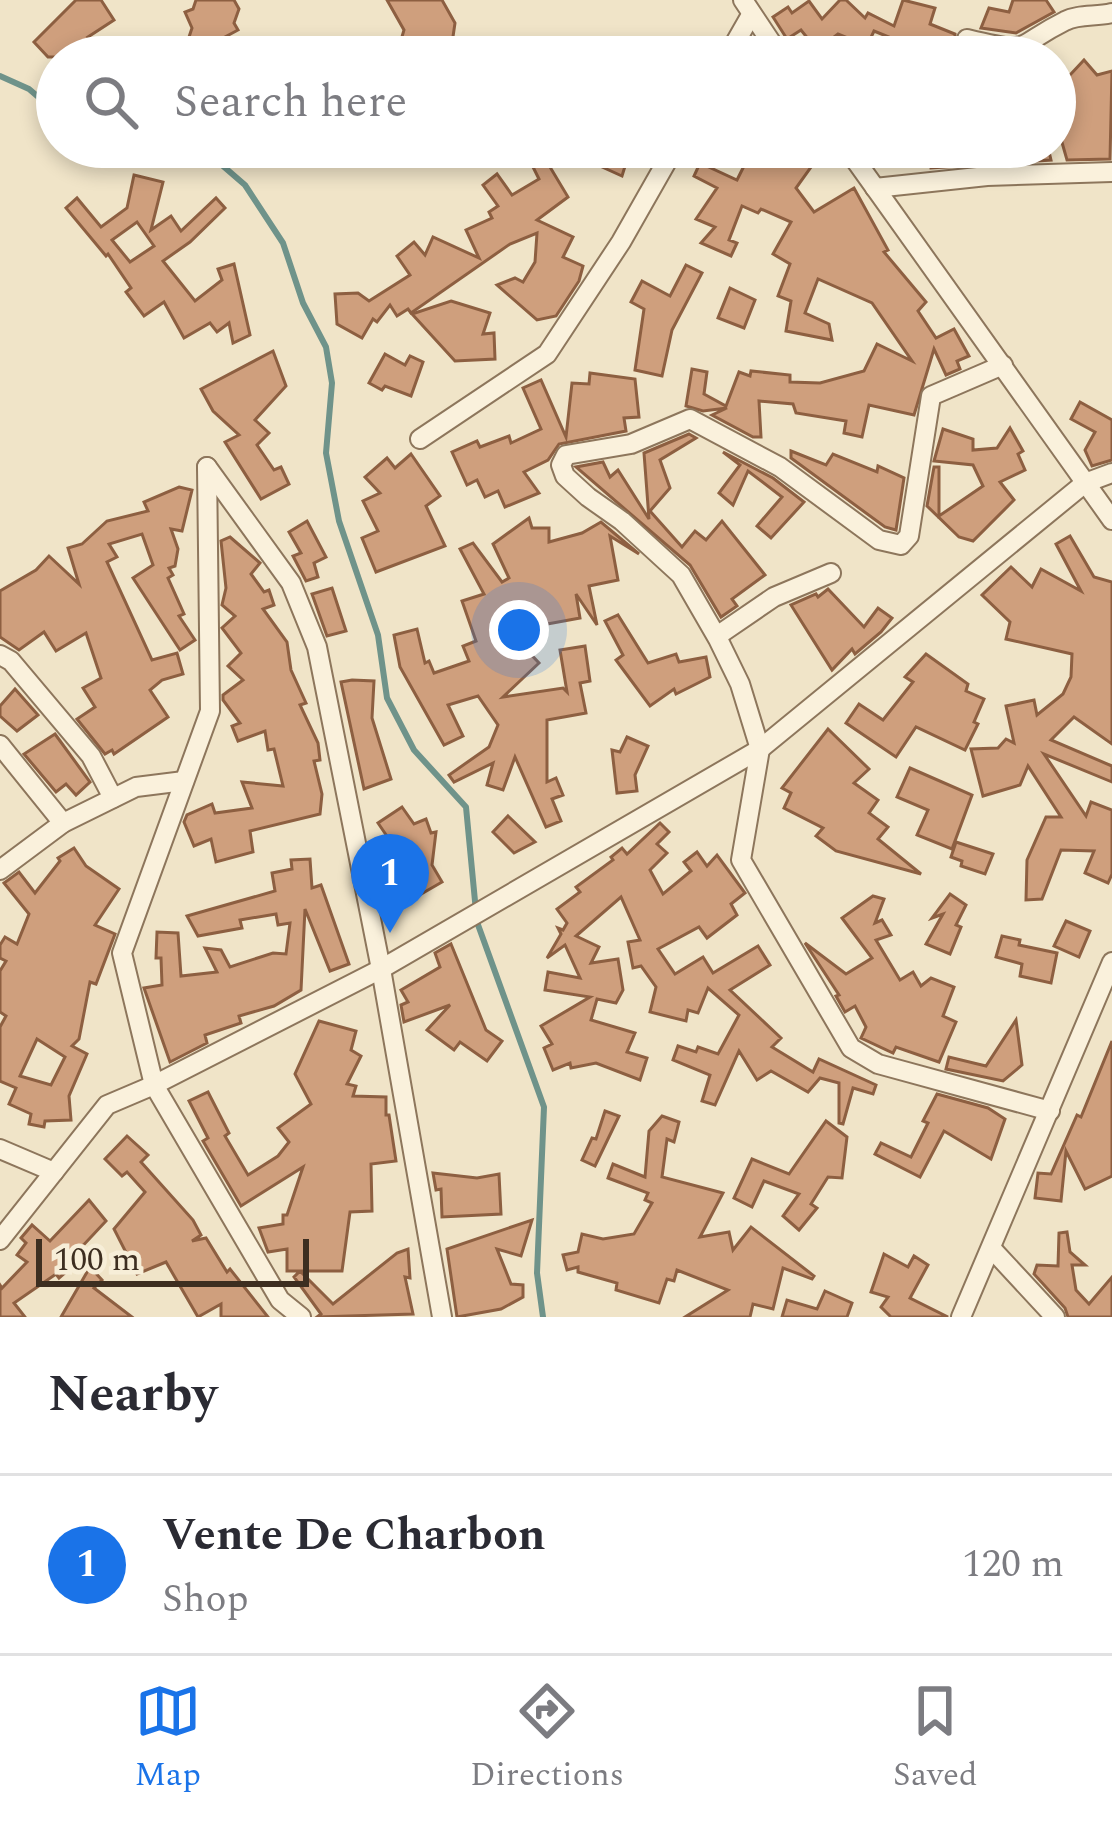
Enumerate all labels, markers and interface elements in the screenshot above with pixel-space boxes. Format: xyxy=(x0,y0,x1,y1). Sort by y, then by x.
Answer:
search box xyxy=(36,36,1076,168)
text: Search here xyxy=(174,68,407,137)
icon: search xyxy=(78,69,144,135)
your location xyxy=(489,600,549,660)
pin: 1 xyxy=(351,834,429,933)
scale bar xyxy=(36,1233,309,1286)
text: 100 m xyxy=(54,1235,140,1285)
text: Nearby xyxy=(48,1356,217,1434)
text: Vente De Charbon xyxy=(162,1501,546,1570)
text: 1 xyxy=(76,1535,98,1594)
text: 120 m xyxy=(962,1535,1064,1594)
text: Shop xyxy=(162,1570,249,1629)
tab: Map xyxy=(134,1678,201,1800)
tab: Directions xyxy=(470,1678,624,1800)
tab: Saved xyxy=(893,1678,978,1800)

